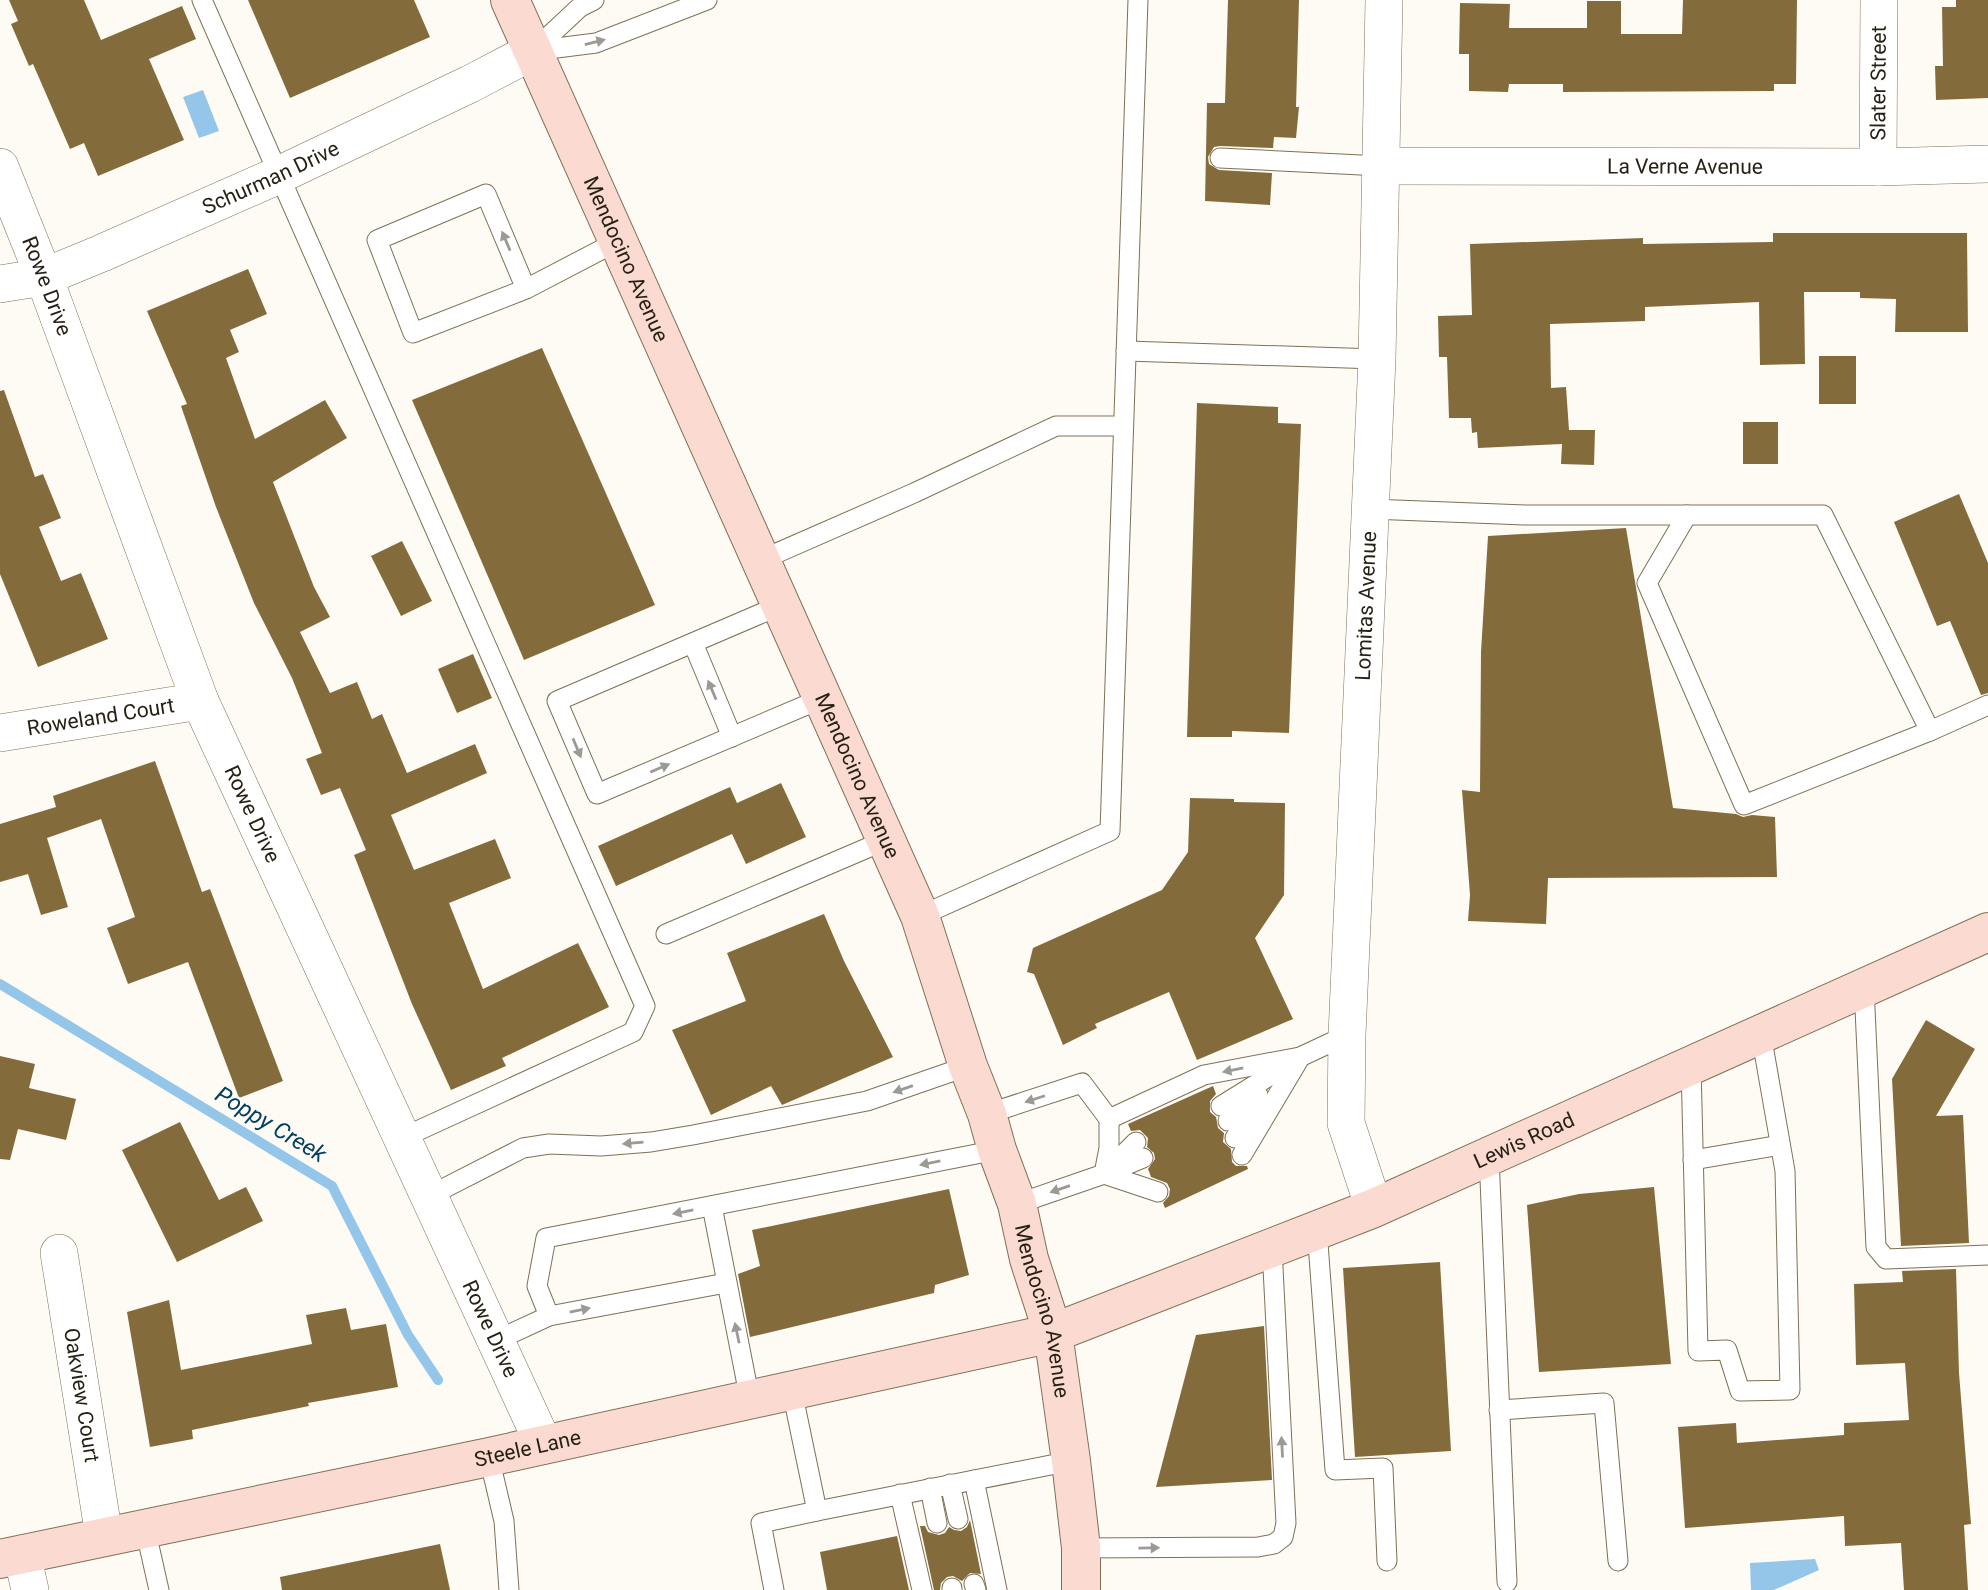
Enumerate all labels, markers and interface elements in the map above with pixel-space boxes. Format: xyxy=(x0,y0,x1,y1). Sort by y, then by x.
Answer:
street label: Slater Street xyxy=(1866,25,1891,140)
one-way arrow xyxy=(584,36,606,47)
street label: Schurman Drive xyxy=(199,136,343,219)
street label: La Verne Avenue xyxy=(1607,154,1763,179)
street label: Mendocino Avenue xyxy=(579,173,673,346)
one-way arrow xyxy=(500,231,511,252)
street label: Rowe Drive xyxy=(17,233,77,339)
street label: Lomitas Avenue xyxy=(1351,531,1381,681)
one-way arrow xyxy=(707,680,718,701)
street label: Mendocino Avenue xyxy=(810,689,905,862)
street label: Roweland Court xyxy=(25,693,176,740)
one-way arrow xyxy=(572,737,583,758)
street label: Rowe Drive xyxy=(220,762,285,867)
one-way arrow xyxy=(650,762,671,773)
one-way arrow xyxy=(1222,1064,1244,1075)
water label: Poppy Creek xyxy=(210,1081,332,1168)
one-way arrow xyxy=(893,1084,914,1095)
one-way arrow xyxy=(1024,1094,1045,1105)
street label: Lewis Road xyxy=(1470,1108,1578,1174)
one-way arrow xyxy=(622,1138,644,1149)
one-way arrow xyxy=(919,1158,941,1169)
one-way arrow xyxy=(1050,1184,1071,1195)
one-way arrow xyxy=(672,1206,694,1217)
street label: Mendocino Avenue xyxy=(1010,1222,1074,1400)
street label: Rowe Drive xyxy=(458,1277,523,1381)
one-way arrow xyxy=(569,1304,591,1315)
one-way arrow xyxy=(731,1322,742,1344)
street label: Oakview Court xyxy=(59,1326,104,1464)
street label: Steele Lane xyxy=(472,1425,583,1472)
one-way arrow xyxy=(1276,1436,1287,1458)
one-way arrow xyxy=(1138,1542,1160,1553)

